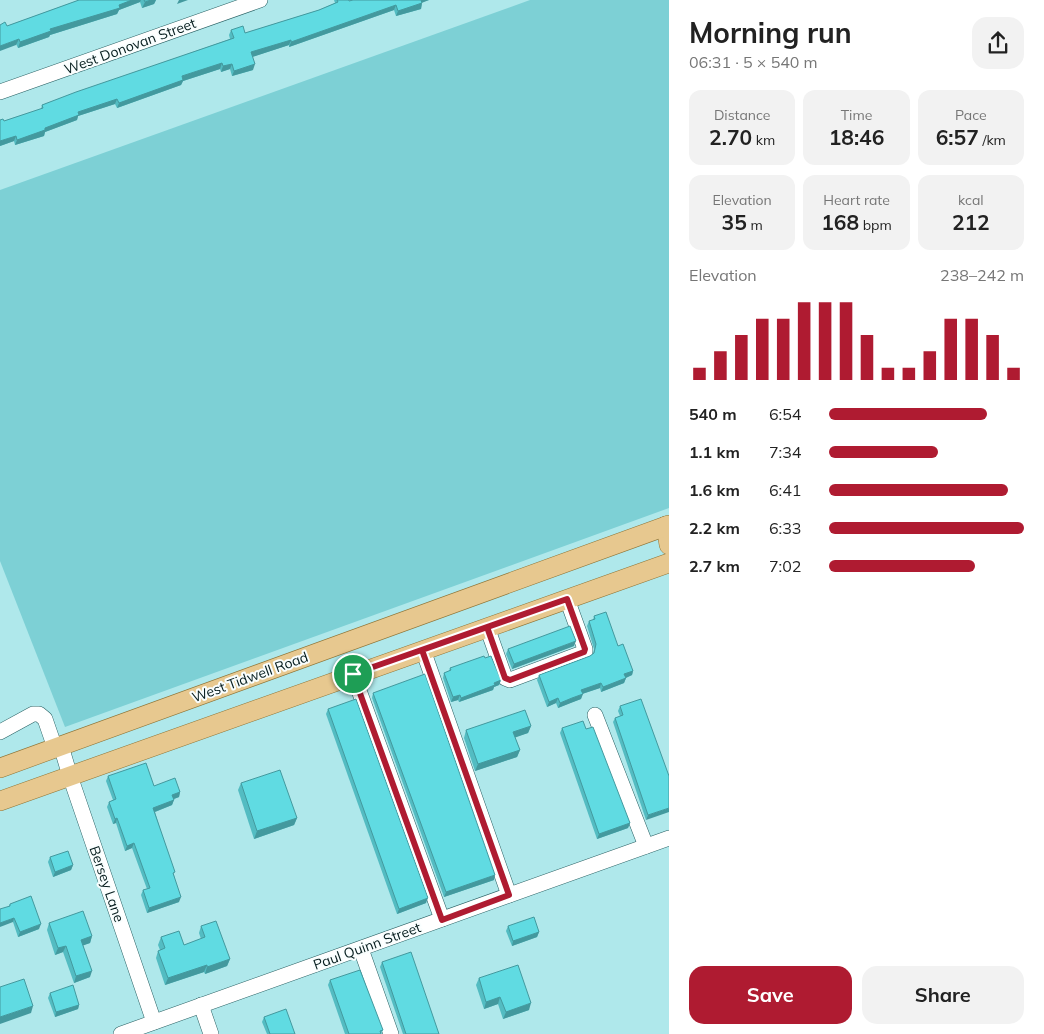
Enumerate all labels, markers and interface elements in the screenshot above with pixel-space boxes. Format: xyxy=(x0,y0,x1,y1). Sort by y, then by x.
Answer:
street label: West Donovan Street xyxy=(62,14,198,78)
text: Morning run xyxy=(689,15,852,50)
button: share xyxy=(972,17,1024,69)
text: 06:31 · 5 × 540 m xyxy=(689,52,818,72)
text: Distance xyxy=(714,106,770,124)
text: Time xyxy=(841,106,872,124)
text: Pace xyxy=(955,106,987,124)
text: 2.70 xyxy=(709,124,752,150)
text: 18:46 xyxy=(829,124,884,150)
text: 6:57 xyxy=(936,124,979,150)
text: km xyxy=(752,131,775,149)
text: /km xyxy=(979,131,1006,149)
text: Elevation xyxy=(713,191,772,209)
text: Heart rate xyxy=(823,191,890,209)
text: kcal xyxy=(958,191,984,209)
text: 35 xyxy=(722,209,747,235)
text: 168 xyxy=(821,209,859,235)
text: 212 xyxy=(952,209,990,235)
text: m xyxy=(747,216,763,234)
text: bpm xyxy=(859,216,892,234)
text: Elevation xyxy=(689,265,757,285)
text: 238–242 m xyxy=(940,265,1024,285)
text: 540 m xyxy=(689,404,737,424)
text: 6:54 xyxy=(769,404,801,424)
text: 1.1 km xyxy=(689,442,740,462)
text: 7:34 xyxy=(769,442,801,462)
text: 1.6 km xyxy=(689,480,740,500)
text: 6:41 xyxy=(769,480,801,500)
text: 2.2 km xyxy=(689,518,740,538)
text: 6:33 xyxy=(769,518,801,538)
text: 2.7 km xyxy=(689,556,740,576)
text: 7:02 xyxy=(769,556,801,576)
street label: West Tidwell Road xyxy=(189,648,311,706)
pin xyxy=(332,653,374,695)
icon: arrive xyxy=(339,660,367,688)
street label: Bersey Lane xyxy=(86,843,128,925)
street label: Paul Quinn Street xyxy=(311,918,423,974)
button: Save xyxy=(689,966,852,1024)
button: Share xyxy=(862,966,1024,1024)

